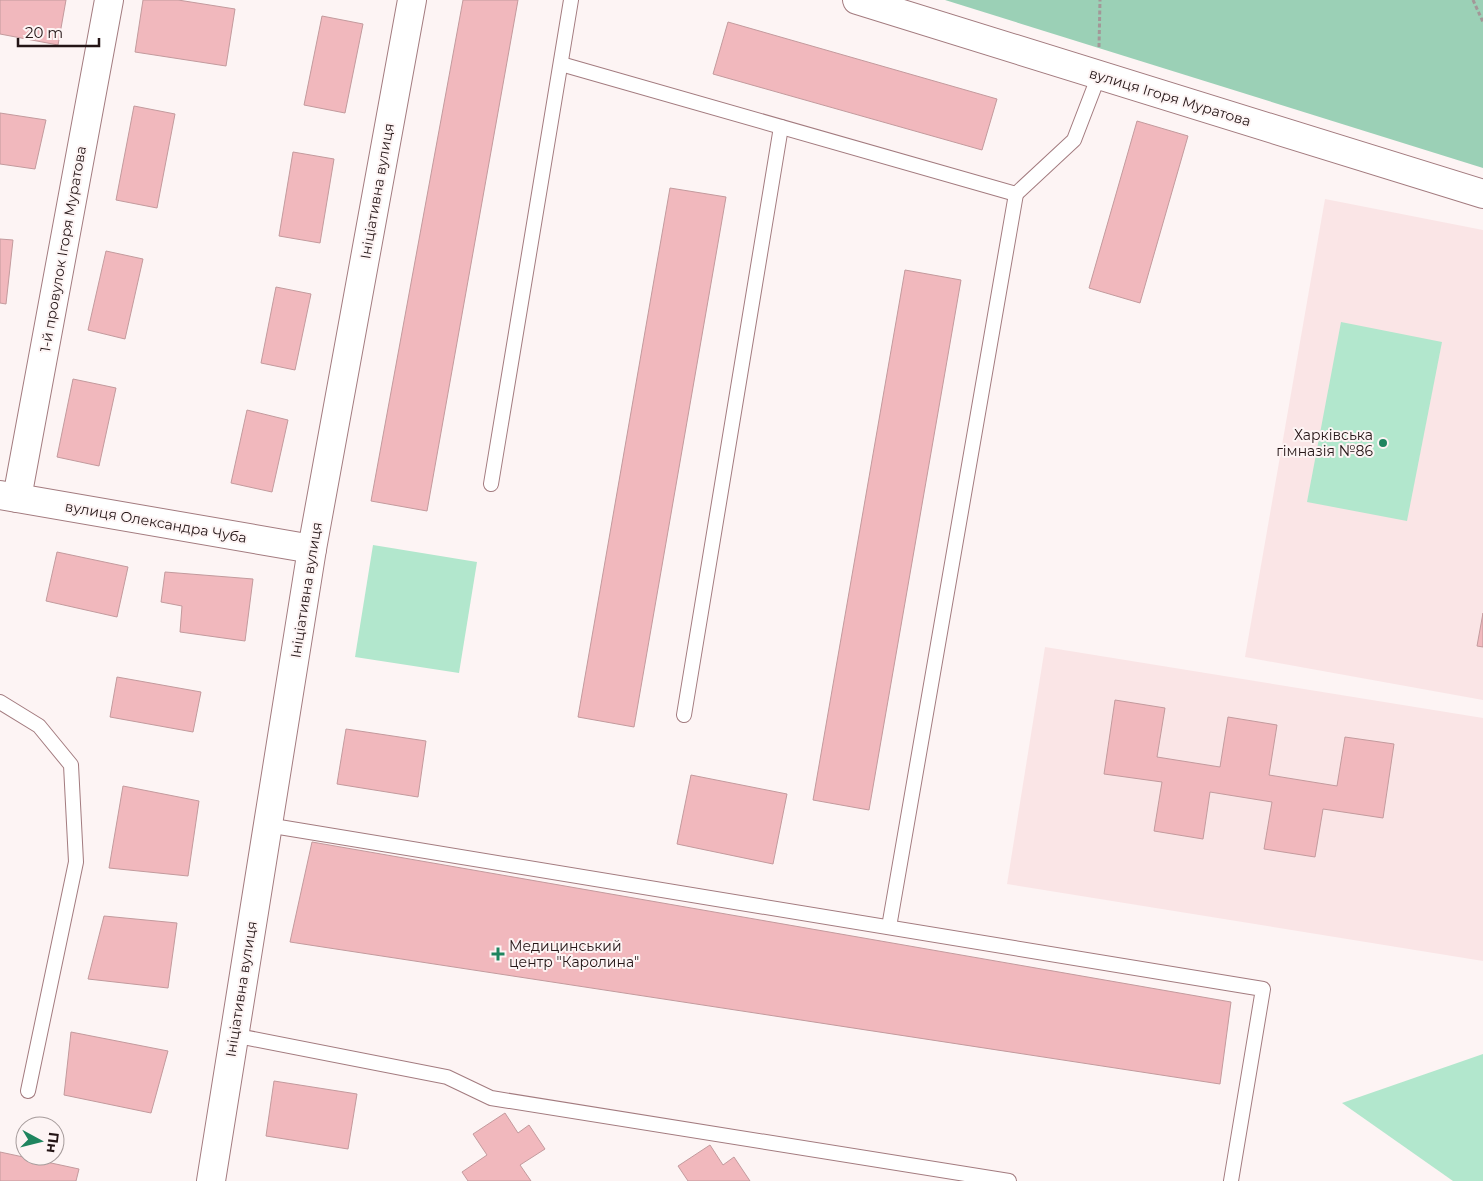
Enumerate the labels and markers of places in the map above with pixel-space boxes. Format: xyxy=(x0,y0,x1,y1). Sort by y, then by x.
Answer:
place label: Харківська гімназія №86 xyxy=(1276,426,1373,460)
marker: Харківська гімназія №86 xyxy=(1377,437,1389,449)
place label: Медицинський центр "Каролина" xyxy=(509,937,639,971)
marker: Медицинський центр "Каролина" xyxy=(491,947,505,961)

